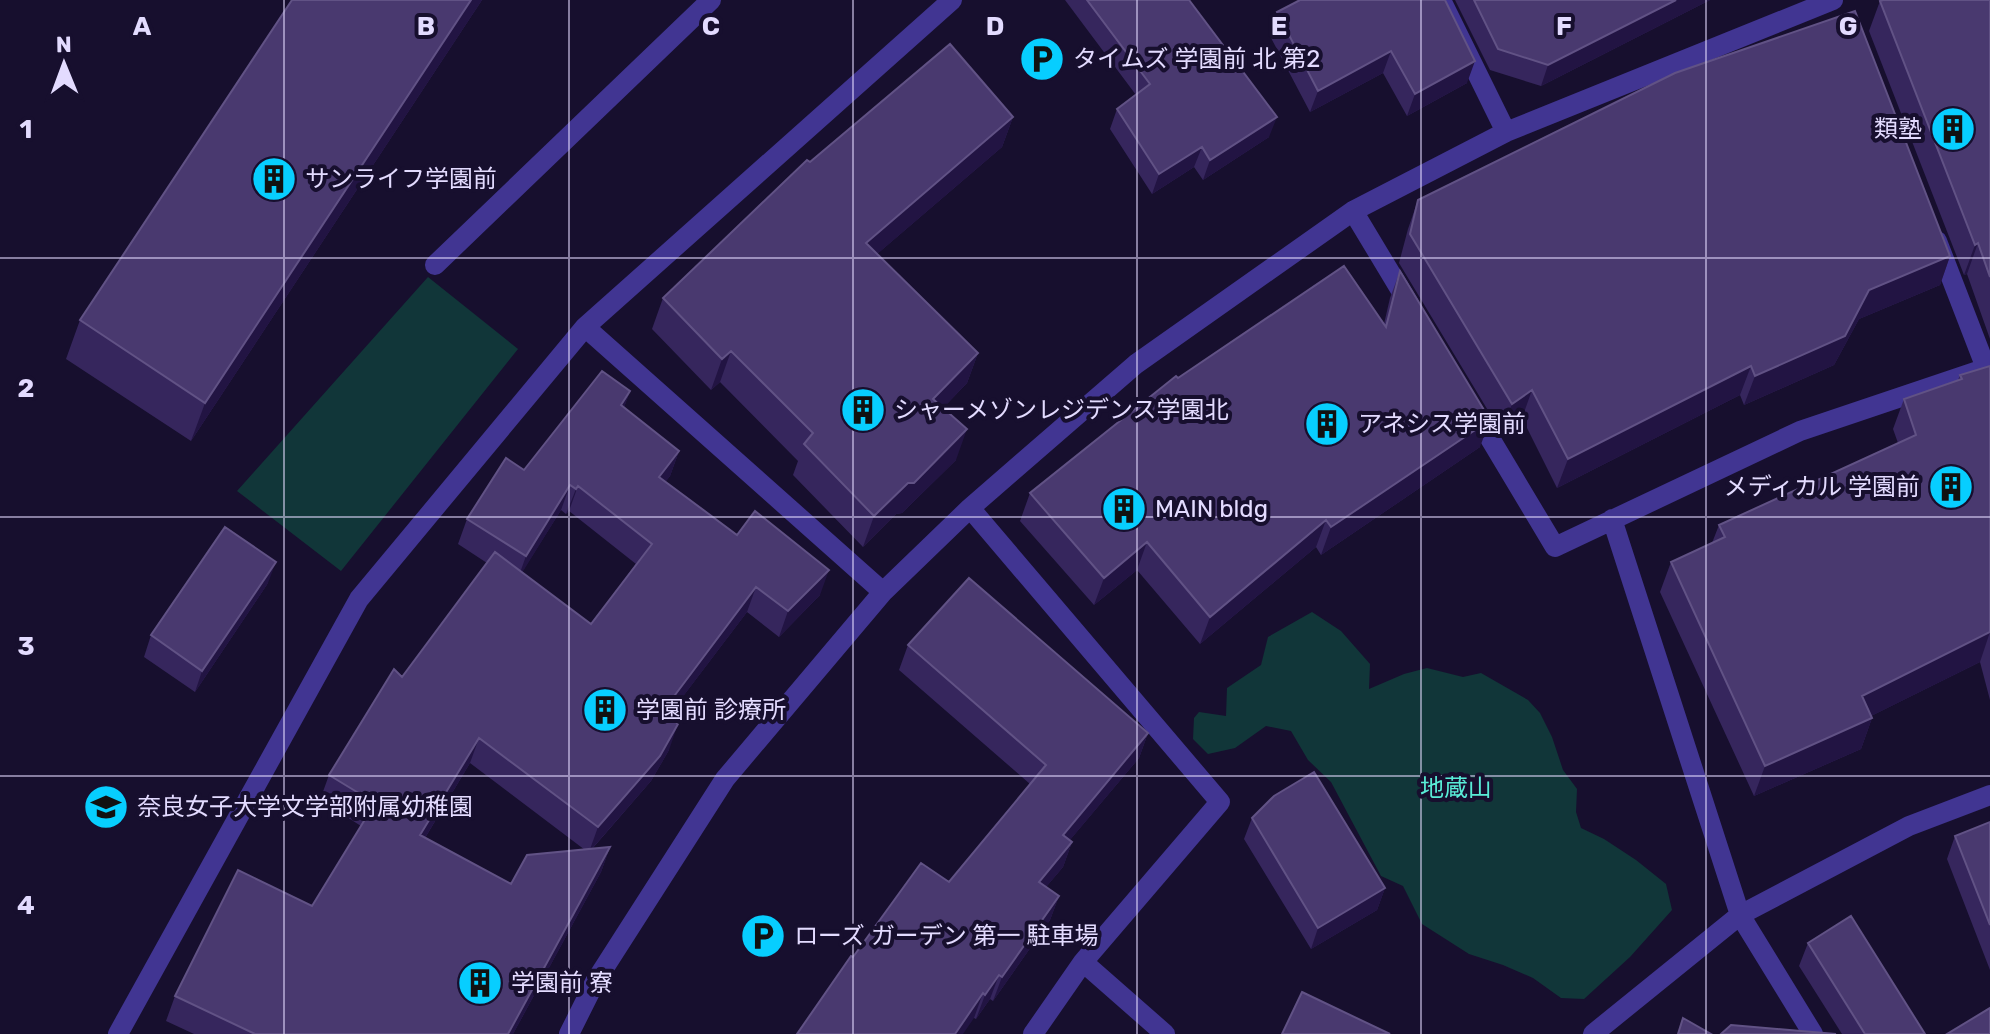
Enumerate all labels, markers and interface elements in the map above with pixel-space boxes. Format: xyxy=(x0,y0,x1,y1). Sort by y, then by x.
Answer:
text: A xyxy=(133,11,152,42)
text: B xyxy=(417,11,435,42)
text: C xyxy=(702,11,720,42)
text: D xyxy=(986,11,1004,42)
text: E xyxy=(1271,11,1287,42)
text: F xyxy=(1556,11,1572,42)
text: G xyxy=(1839,11,1857,42)
north arrow xyxy=(24,24,104,104)
text: N xyxy=(56,31,72,58)
parking icon: タイムズ 学園前 北 第2 xyxy=(1018,35,1066,83)
place label: タイムズ 学園前 北 第2 xyxy=(1073,45,1320,73)
building icon: 類塾 xyxy=(1929,105,1977,153)
text: 1 xyxy=(20,114,32,145)
place label: 類塾 xyxy=(1874,115,1922,143)
building icon: サンライフ学園前 xyxy=(250,155,298,203)
place label: サンライフ学園前 xyxy=(305,165,497,193)
text: 2 xyxy=(18,373,34,404)
building icon: シャーメゾンレジデンス学園北 xyxy=(839,386,887,434)
place label: シャーメゾンレジデンス学園北 xyxy=(894,396,1229,424)
building icon: アネシス学園前 xyxy=(1303,400,1351,448)
place label: アネシス学園前 xyxy=(1358,410,1526,438)
building icon: メディカル 学園前 xyxy=(1927,463,1975,511)
place label: メディカル 学園前 xyxy=(1724,473,1920,501)
building icon: MAIN bldg xyxy=(1100,485,1148,533)
place label: MAIN bldg xyxy=(1155,495,1268,523)
text: 3 xyxy=(17,631,35,662)
building icon: 学園前 診療所 xyxy=(581,686,629,734)
place label: 学園前 診療所 xyxy=(636,696,786,724)
park label: 地蔵山 xyxy=(1420,774,1492,802)
school or university icon: 奈良女子大学文学部附属幼稚園 xyxy=(82,783,130,831)
place label: 奈良女子大学文学部附属幼稚園 xyxy=(137,793,473,821)
text: 4 xyxy=(17,890,35,921)
parking icon: ローズ ガーデン 第一 駐車場 xyxy=(739,912,787,960)
place label: ローズ ガーデン 第一 駐車場 xyxy=(794,922,1098,950)
building icon: 学園前 寮 xyxy=(456,959,504,1007)
place label: 学園前 寮 xyxy=(511,969,613,997)

